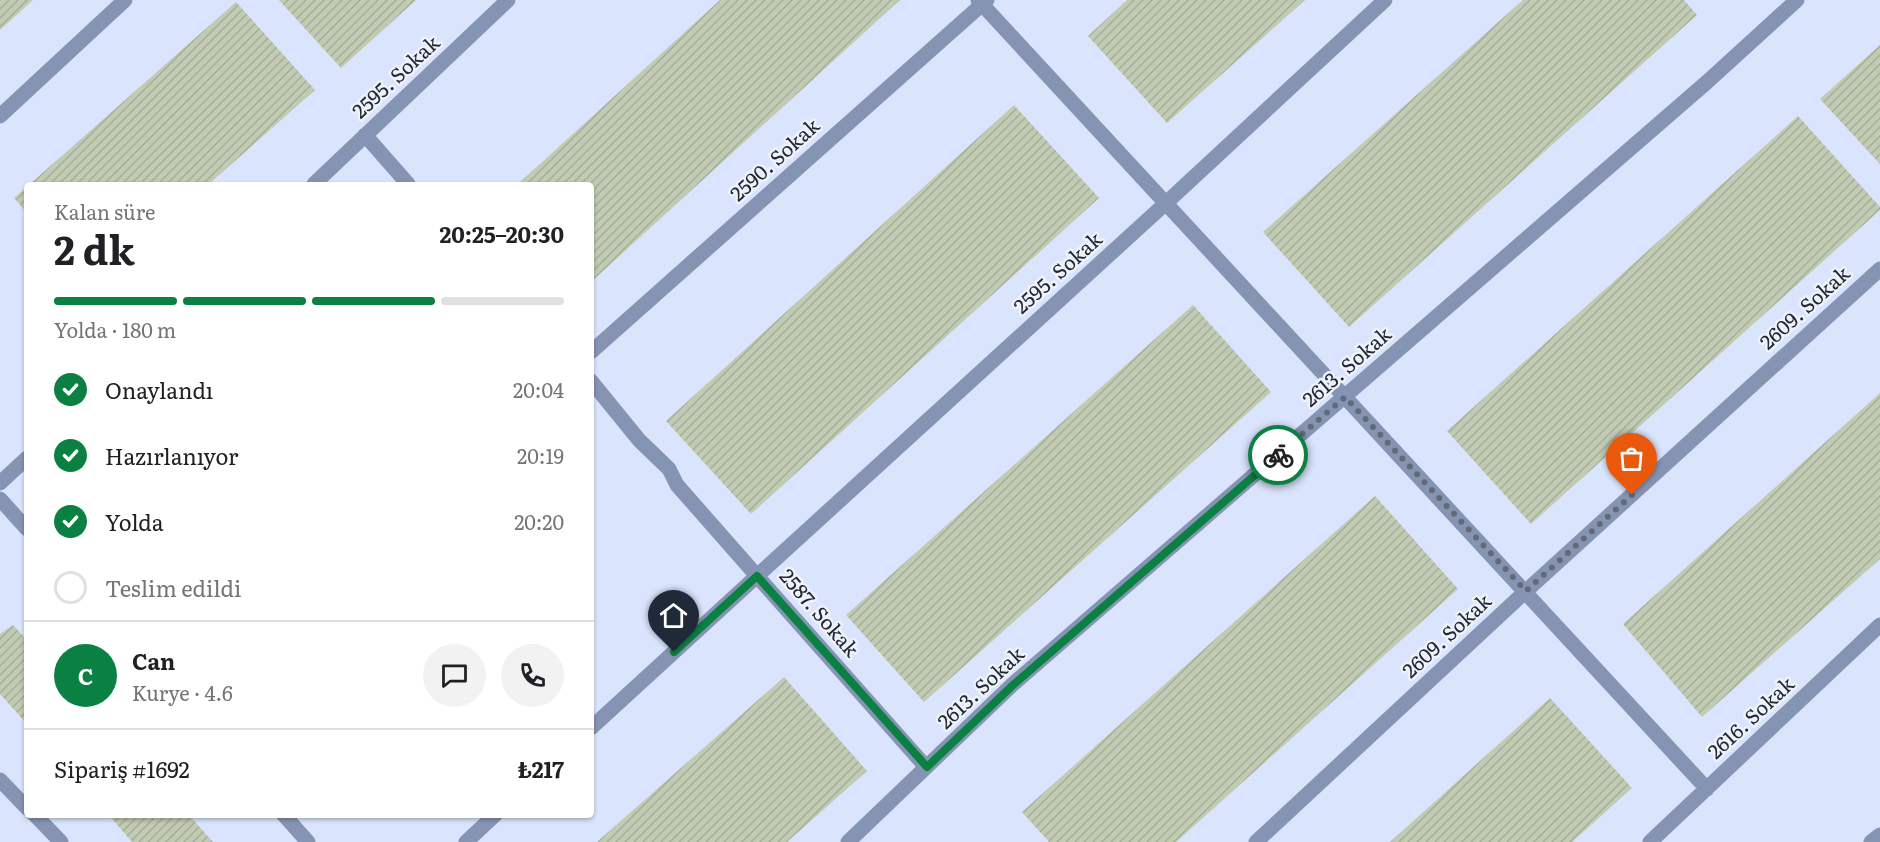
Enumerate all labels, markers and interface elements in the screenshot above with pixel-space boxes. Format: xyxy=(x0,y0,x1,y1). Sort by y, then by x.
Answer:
street label: 2595. Sokak xyxy=(344,26,446,124)
street label: 2590. Sokak xyxy=(722,110,826,207)
text: Kalan süre xyxy=(54,196,155,226)
text: 20:25–20:30 xyxy=(439,217,564,250)
text: 2 dk xyxy=(54,219,135,277)
street label: 2595. Sokak xyxy=(1006,223,1108,319)
street label: 2609. Sokak xyxy=(1752,257,1856,355)
text: Yolda · 180 m xyxy=(54,314,176,344)
street label: 2613. Sokak xyxy=(1295,318,1397,413)
icon: check xyxy=(54,373,87,406)
text: Onaylandı xyxy=(105,373,213,406)
text: 20:04 xyxy=(513,374,564,404)
courier xyxy=(1248,425,1308,485)
pin xyxy=(1606,433,1657,495)
icon: check xyxy=(54,439,87,472)
text: Hazırlanıyor xyxy=(105,439,239,472)
icon: bike xyxy=(1262,439,1295,472)
text: 20:19 xyxy=(517,440,564,470)
icon: bag xyxy=(1615,442,1648,475)
icon: check xyxy=(54,505,87,538)
text: Yolda xyxy=(105,505,164,538)
text: 20:20 xyxy=(514,506,564,536)
street label: 2587. Sokak xyxy=(774,561,868,663)
text: Teslim edildi xyxy=(105,571,241,604)
street label: 2609. Sokak xyxy=(1394,585,1497,684)
pin xyxy=(648,590,699,652)
icon: home xyxy=(657,599,690,632)
street label: 2613. Sokak xyxy=(930,638,1030,735)
text: Can xyxy=(132,644,175,677)
button: chat xyxy=(423,644,486,707)
button: phone xyxy=(501,644,564,707)
text: C xyxy=(78,659,93,692)
street label: 2616. Sokak xyxy=(1700,668,1800,765)
text: Kurye · 4.6 xyxy=(132,677,233,707)
text: Sipariş #1692 xyxy=(54,752,190,785)
text: ₺217 xyxy=(518,752,564,785)

